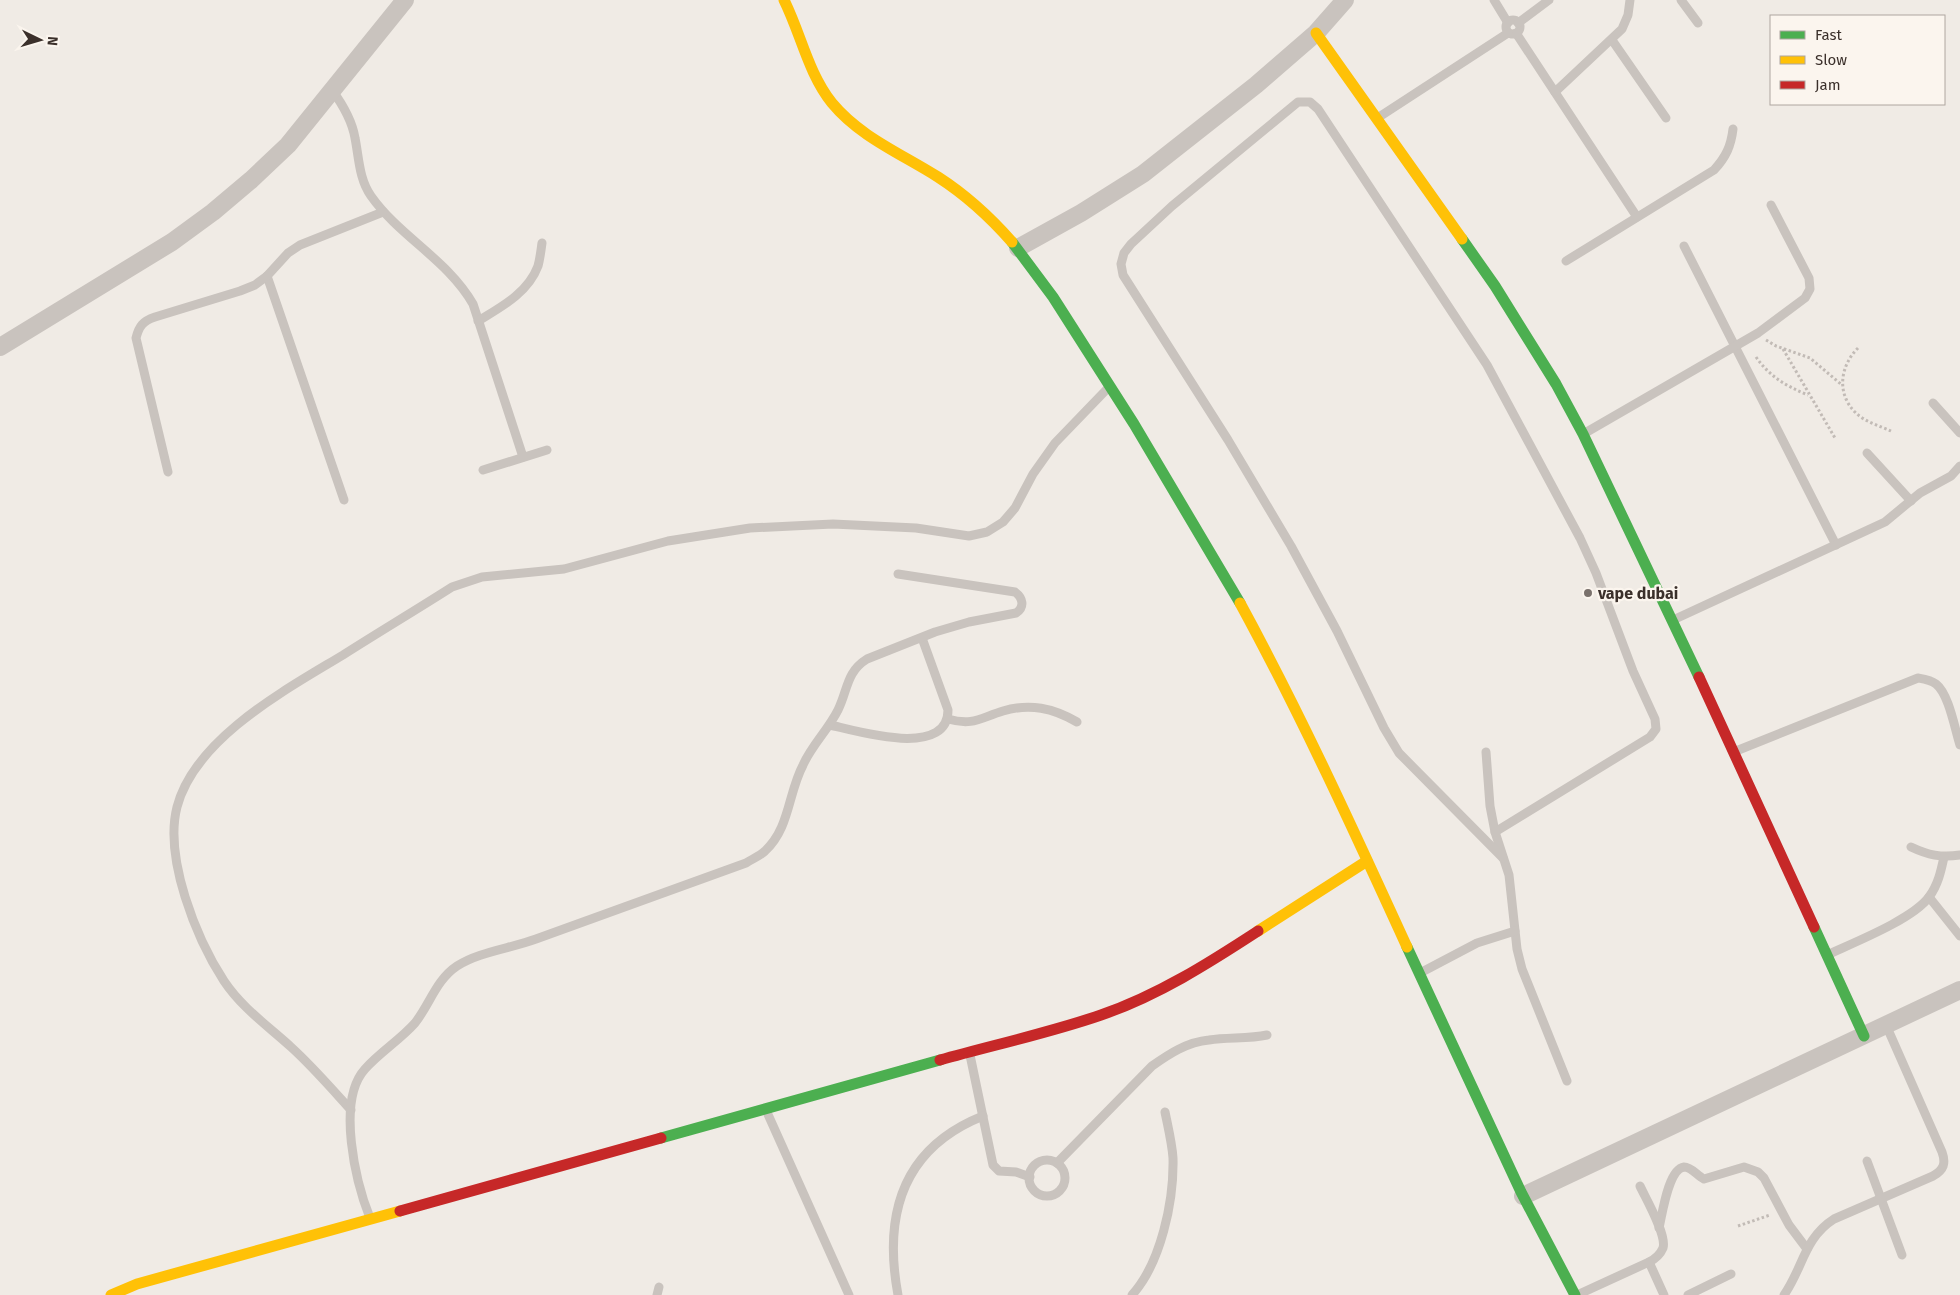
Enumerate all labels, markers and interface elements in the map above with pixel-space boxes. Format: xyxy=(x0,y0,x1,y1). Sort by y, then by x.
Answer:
north arrow xyxy=(15,15,65,65)
legend xyxy=(1770,15,1945,105)
text: Fast xyxy=(1815,26,1842,44)
text: N xyxy=(44,36,61,46)
text: Slow xyxy=(1815,51,1847,69)
text: Jam xyxy=(1815,76,1841,94)
place label: vape dubai xyxy=(1597,584,1678,603)
marker: vape dubai xyxy=(1582,587,1594,599)

